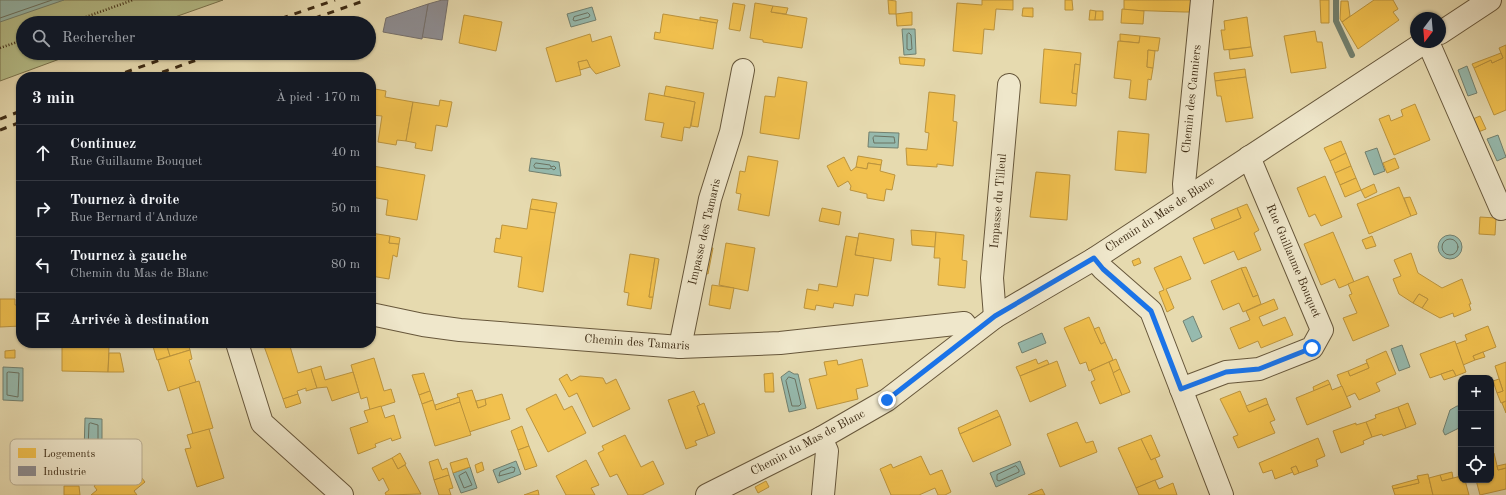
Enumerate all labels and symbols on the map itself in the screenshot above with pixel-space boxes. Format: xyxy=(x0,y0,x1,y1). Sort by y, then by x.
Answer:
north arrow xyxy=(1410,12,1446,48)
street label: Chemin des Canniers xyxy=(1180,44,1204,154)
street label: Impasse du Tilleul xyxy=(989,153,1009,249)
street label: Chemin du Mas de Blanc xyxy=(1103,175,1217,255)
street label: Impasse des Tamaris xyxy=(687,178,723,286)
street label: Rue Guillaume Bouquet xyxy=(1264,202,1322,320)
street label: Chemin des Tamaris xyxy=(584,333,690,353)
route start xyxy=(1303,339,1321,357)
route end xyxy=(878,391,896,409)
street label: Chemin du Mas de Blanc xyxy=(749,408,867,478)
legend xyxy=(10,439,142,485)
text: Logements xyxy=(43,449,95,460)
text: Industrie xyxy=(43,467,86,478)

